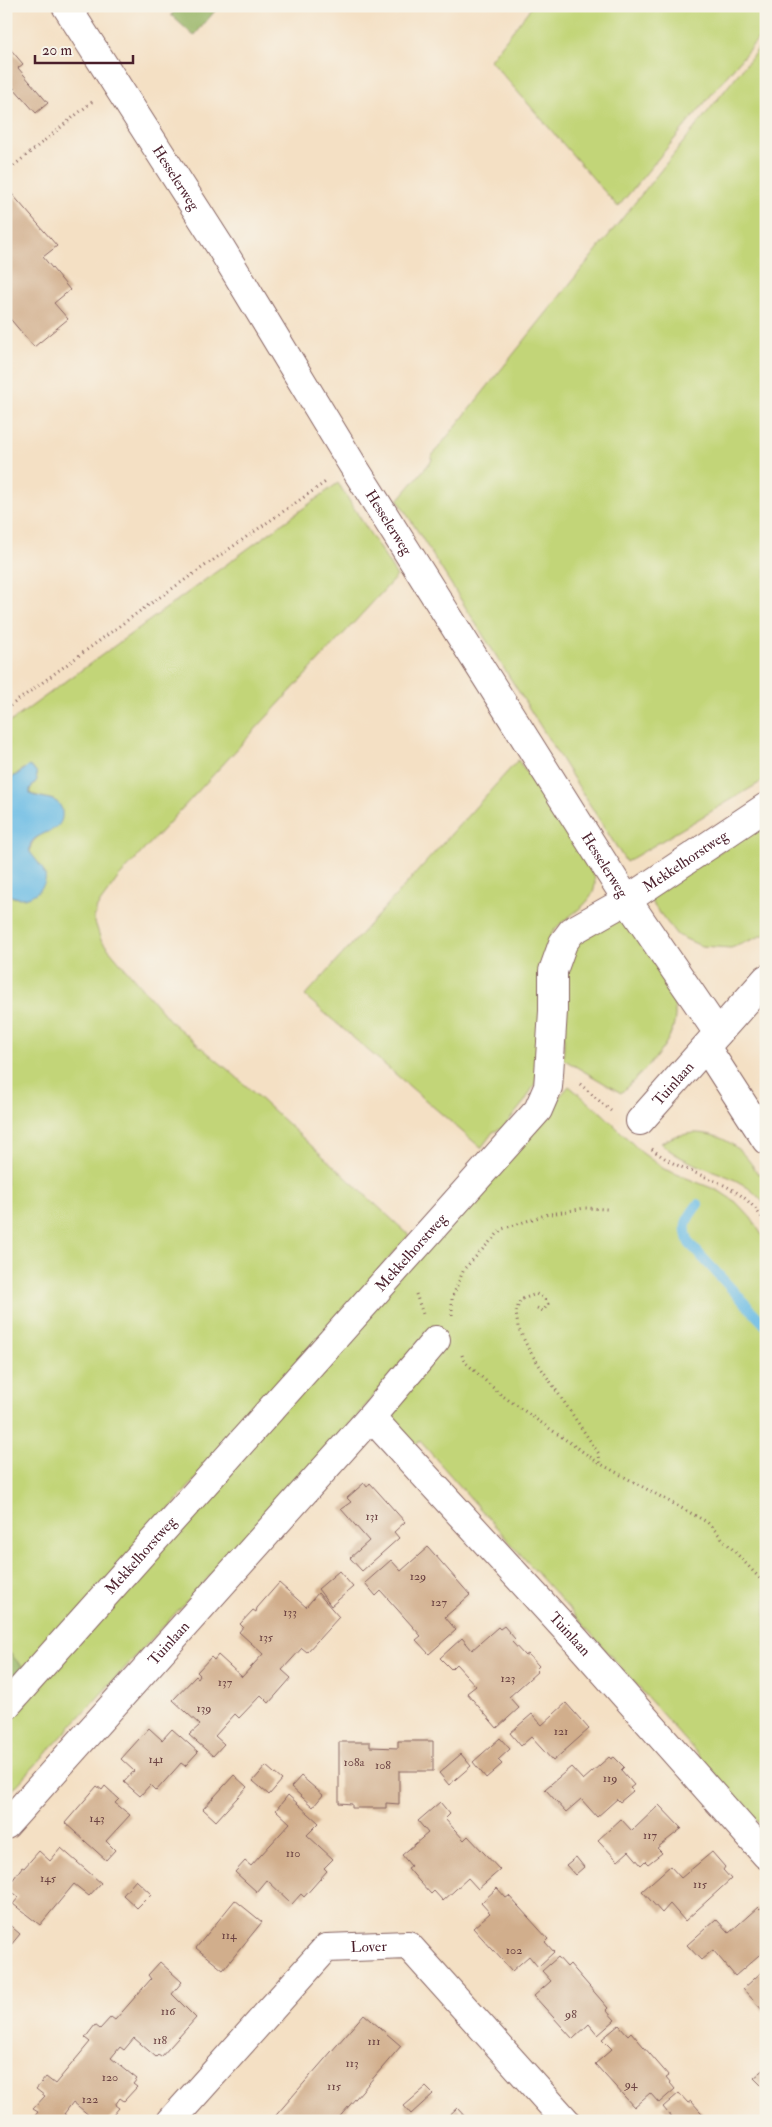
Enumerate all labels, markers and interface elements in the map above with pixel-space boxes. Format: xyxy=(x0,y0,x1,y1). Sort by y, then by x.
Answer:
scale bar xyxy=(35,32,132,64)
text: 20 m xyxy=(42,41,72,60)
street label: Hesselerweg xyxy=(148,142,204,214)
street label: Hesselerweg xyxy=(361,486,417,559)
street label: Mekkelhorstweg xyxy=(639,826,732,896)
street label: Hesselerweg xyxy=(577,829,633,902)
street label: Tuinlaan xyxy=(648,1057,698,1110)
street label: Mekkelhorstweg xyxy=(371,1209,451,1295)
house number: 131 xyxy=(365,1509,379,1524)
street label: Mekkelhorstweg xyxy=(101,1512,181,1598)
house number: 129 xyxy=(410,1569,426,1584)
house number: 127 xyxy=(431,1595,447,1610)
house number: 133 xyxy=(283,1605,297,1620)
street label: Tuinlaan xyxy=(545,1608,595,1660)
street label: Tuinlaan xyxy=(144,1617,194,1669)
house number: 135 xyxy=(259,1630,274,1645)
house number: 123 xyxy=(501,1671,515,1686)
house number: 137 xyxy=(218,1675,233,1690)
house number: 139 xyxy=(196,1701,212,1716)
house number: 121 xyxy=(554,1724,568,1739)
house number: 141 xyxy=(148,1752,164,1767)
house number: 108a xyxy=(344,1755,366,1770)
house number: 108 xyxy=(375,1758,391,1773)
house number: 119 xyxy=(603,1771,617,1786)
house number: 143 xyxy=(89,1811,105,1826)
house number: 117 xyxy=(643,1828,658,1843)
house number: 110 xyxy=(286,1846,300,1861)
house number: 145 xyxy=(40,1871,57,1886)
house number: 115 xyxy=(693,1877,708,1892)
house number: 114 xyxy=(221,1928,237,1943)
street label: Lover xyxy=(350,1936,388,1957)
house number: 102 xyxy=(506,1943,522,1958)
house number: 116 xyxy=(161,2004,176,2019)
house number: 98 xyxy=(564,2007,577,2022)
house number: 118 xyxy=(153,2033,167,2048)
house number: 111 xyxy=(368,2034,380,2049)
house number: 113 xyxy=(345,2056,359,2071)
house number: 120 xyxy=(102,2070,118,2085)
house number: 94 xyxy=(624,2077,638,2092)
house number: 115 xyxy=(327,2079,342,2094)
house number: 122 xyxy=(82,2092,98,2107)

